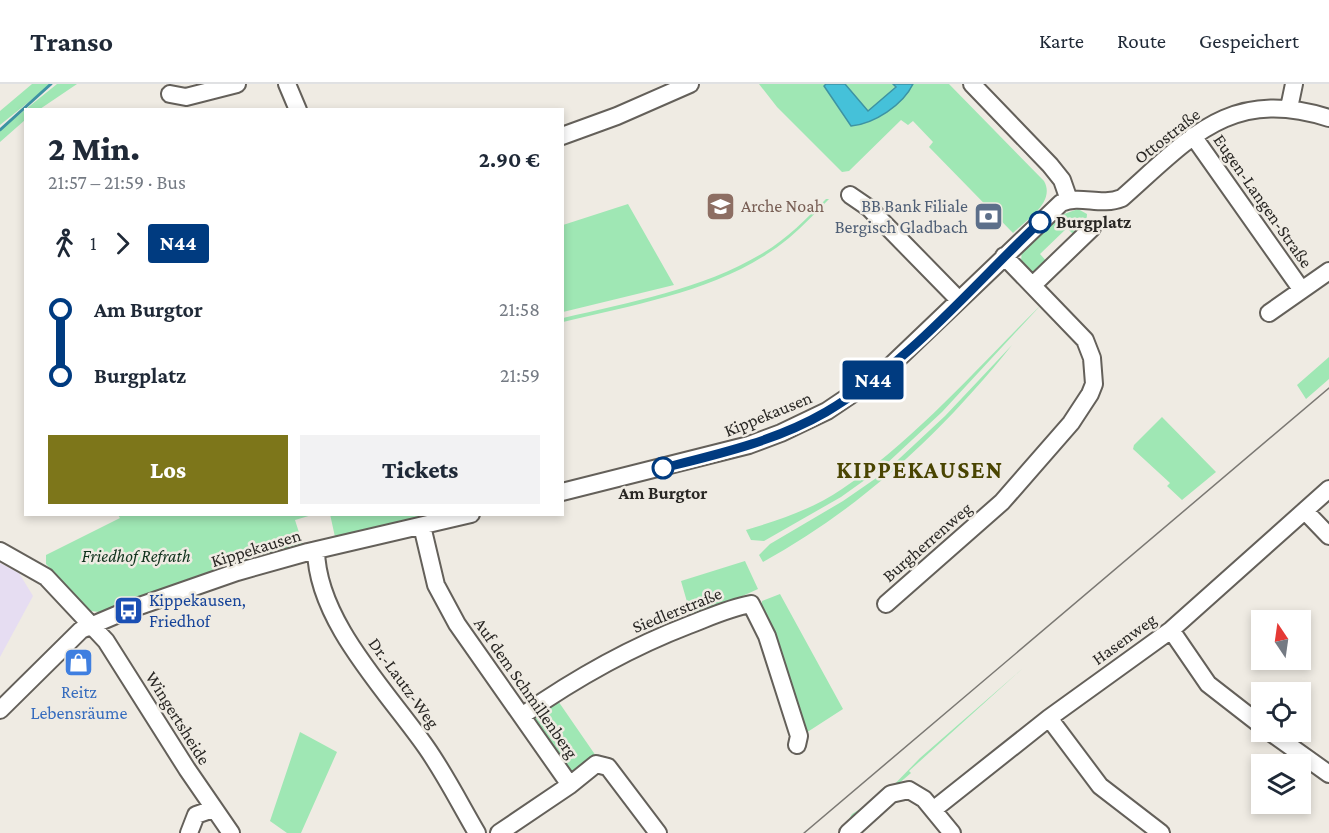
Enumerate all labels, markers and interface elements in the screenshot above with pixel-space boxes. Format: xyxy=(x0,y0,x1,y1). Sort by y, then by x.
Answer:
text: Transo xyxy=(30,26,113,57)
text: Karte xyxy=(1039,29,1084,53)
text: Route xyxy=(1117,29,1166,53)
text: Gespeichert xyxy=(1199,29,1299,53)
street label: Ottostraße xyxy=(1130,104,1204,168)
text: 2 Min. xyxy=(48,130,140,167)
street label: Eugen-Langen-Straße xyxy=(1209,130,1317,272)
text: 2.90 € xyxy=(479,147,540,172)
text: 21:57 – 21:59 · Bus xyxy=(48,171,186,193)
school or university icon: Arche Noah xyxy=(704,190,736,222)
place label: Arche Noah xyxy=(741,196,825,216)
place label: BB Bank Filiale Bergisch Gladbach xyxy=(835,196,968,237)
bank icon: BB Bank Filiale Bergisch Gladbach xyxy=(973,200,1005,232)
marker: Burgplatz xyxy=(1029,211,1051,233)
place label: Burgplatz xyxy=(1056,212,1131,232)
icon: walk xyxy=(48,227,81,260)
icon: forward xyxy=(106,227,139,260)
text: N44 xyxy=(160,231,197,255)
text: 1 xyxy=(90,232,97,254)
text: Am Burgtor xyxy=(94,297,203,322)
text: 21:58 xyxy=(499,298,540,320)
line badge: N44 xyxy=(838,360,908,400)
text: Burgplatz xyxy=(94,363,186,388)
text: 21:59 xyxy=(500,364,540,386)
text: N44 xyxy=(855,368,891,392)
street label: Kippekausen xyxy=(721,387,815,441)
button: Los xyxy=(48,435,288,504)
button: Tickets xyxy=(300,435,540,504)
district label: KIPPEKAUSEN xyxy=(836,456,1004,483)
marker: Am Burgtor xyxy=(652,457,674,479)
place label: Am Burgtor xyxy=(617,483,708,503)
street label: Burgherrenweg xyxy=(878,498,976,586)
street label: Kippekausen xyxy=(209,525,304,571)
park label: Friedhof Refrath xyxy=(81,546,191,566)
street label: Siedlerstraße xyxy=(629,583,725,637)
place label: Kippekausen, Friedhof xyxy=(149,590,246,631)
bus stop icon: Kippekausen, Friedhof xyxy=(112,594,144,626)
street label: Hasenweg xyxy=(1088,609,1160,669)
north arrow xyxy=(1251,610,1311,670)
map controls xyxy=(1251,610,1311,814)
street label: Auf dem Schmillenberg xyxy=(470,614,582,762)
street label: Dr.-Lautz-Weg xyxy=(364,634,444,732)
shop icon: Reitz Lebensräume xyxy=(63,647,95,679)
street label: Wingertsheide xyxy=(141,668,215,768)
place label: Reitz Lebensräume xyxy=(31,682,128,723)
button: locate xyxy=(1251,682,1311,742)
button: layers xyxy=(1251,754,1311,814)

